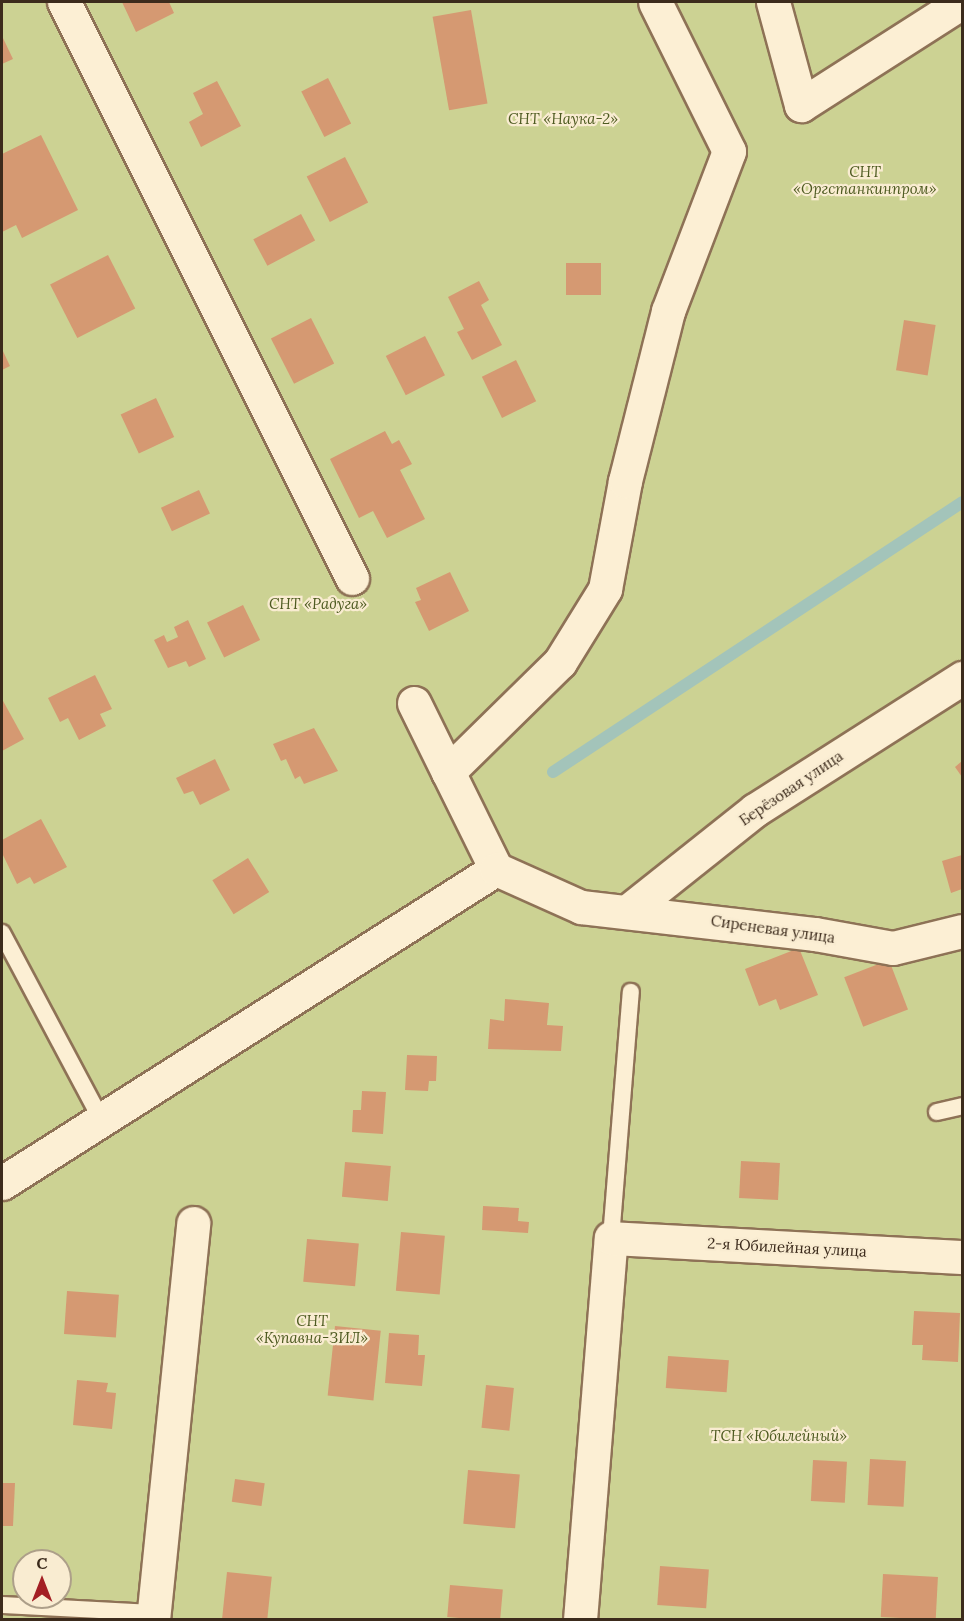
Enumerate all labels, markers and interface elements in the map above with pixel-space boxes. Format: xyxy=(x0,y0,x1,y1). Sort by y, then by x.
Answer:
park label: СНТ «Наука-2» xyxy=(508,110,618,128)
park label: СНТ «Оргстанкинпром» xyxy=(793,162,937,197)
park label: СНТ «Радуга» xyxy=(269,595,367,613)
street label: Берёзовая улица xyxy=(736,747,846,829)
street label: Сиреневая улица xyxy=(710,911,836,947)
street label: 2-я Юбилейная улица xyxy=(707,1234,867,1260)
park label: СНТ «Купавна-ЗИЛ» xyxy=(256,1311,368,1346)
park label: ТСН «Юбилейный» xyxy=(711,1427,847,1445)
north arrow xyxy=(12,1549,72,1609)
text: С xyxy=(36,1553,48,1573)

